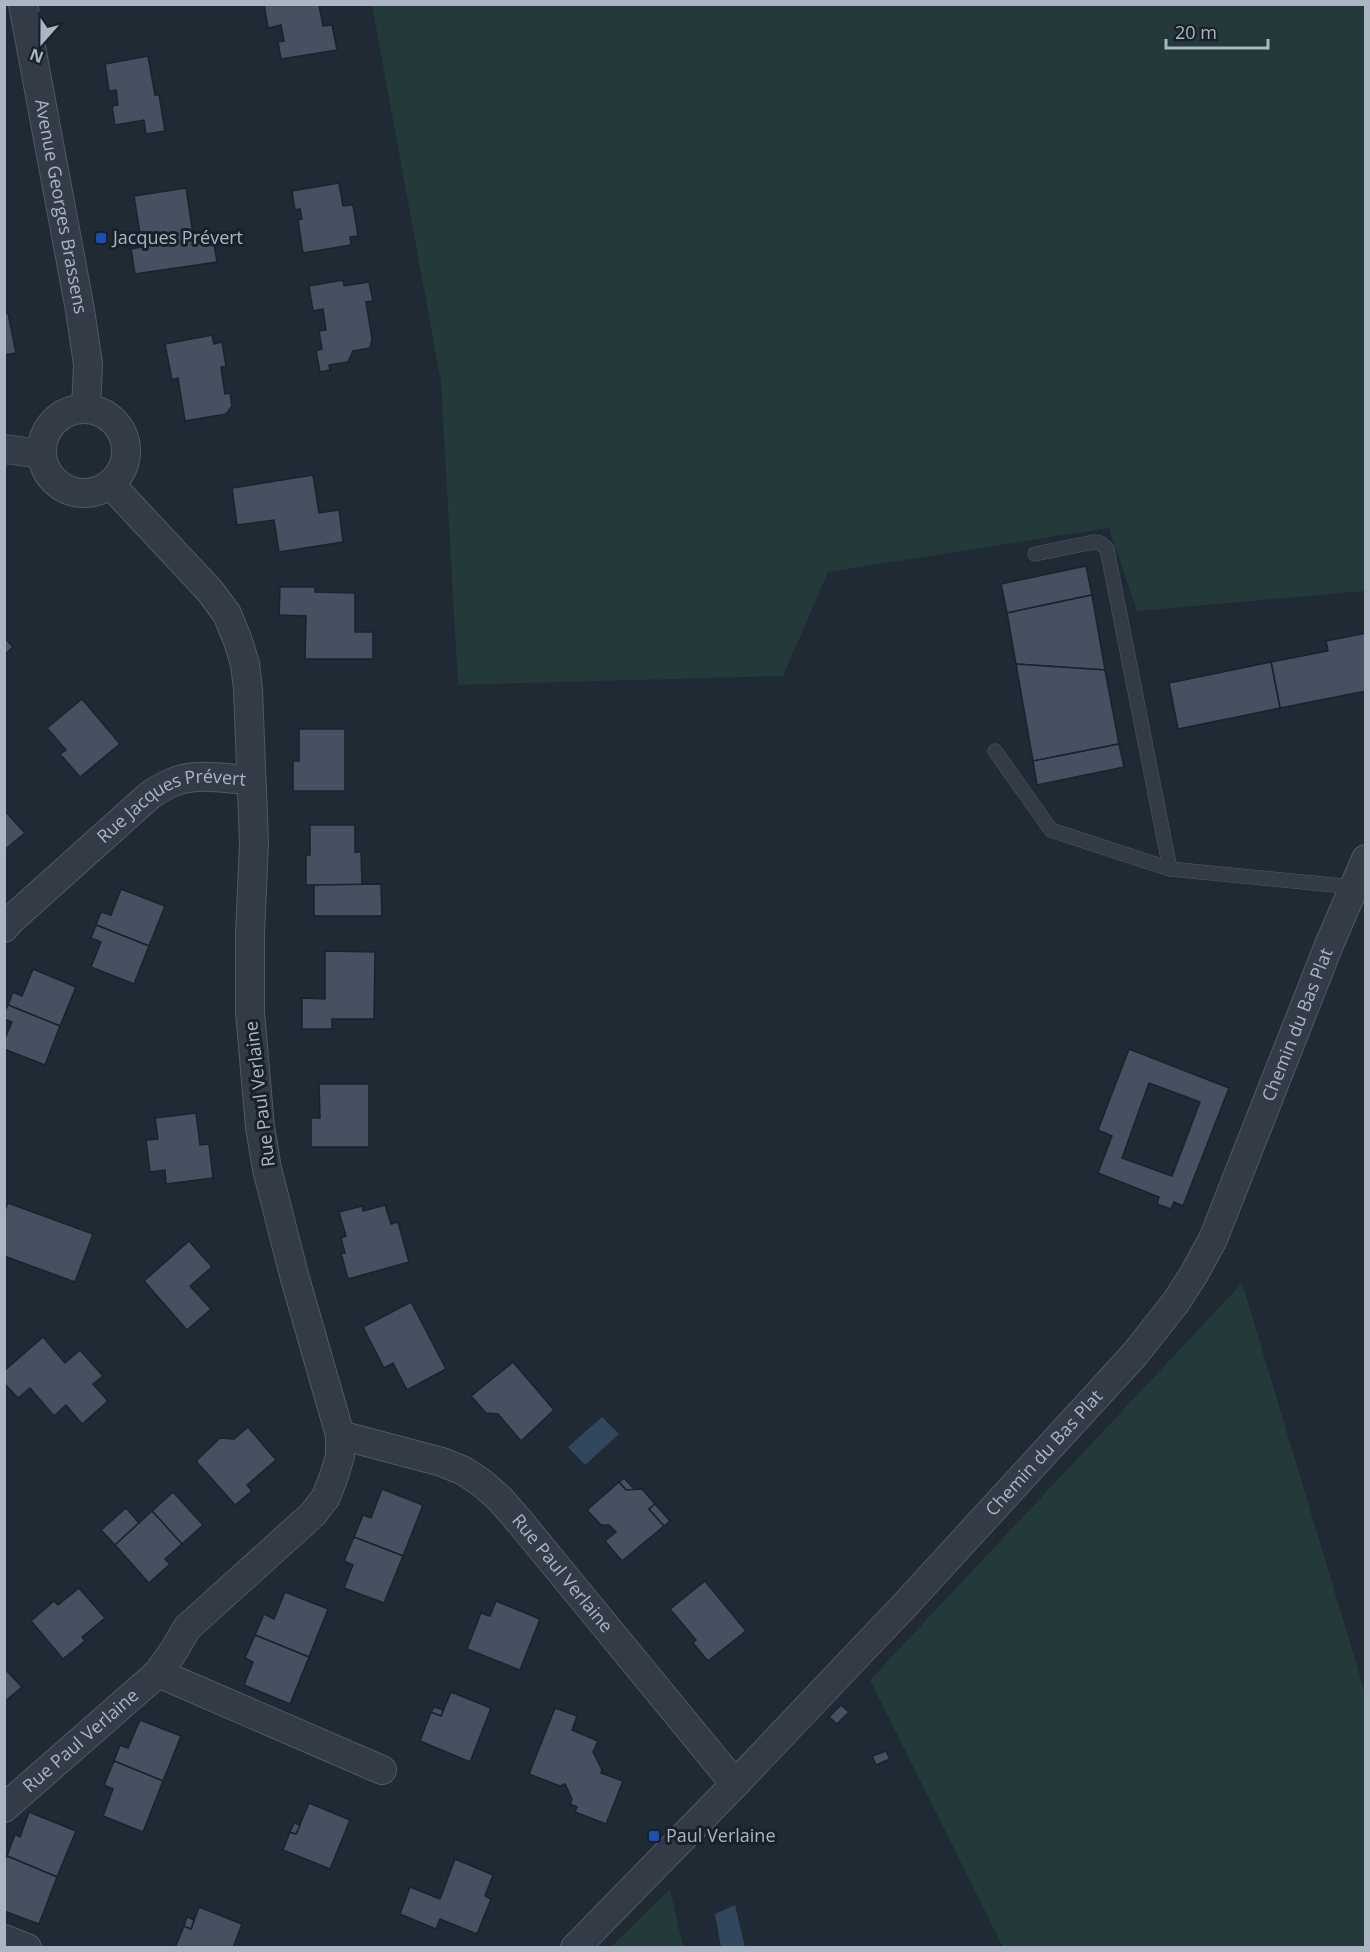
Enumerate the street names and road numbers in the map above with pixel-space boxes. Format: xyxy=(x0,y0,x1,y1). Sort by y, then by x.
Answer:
street label: Avenue Georges Brassens xyxy=(30,97,93,316)
street label: Rue Jacques Prévert xyxy=(91,764,247,848)
street label: Chemin du Bas Plat xyxy=(1256,944,1338,1105)
street label: Rue Paul Verlaine xyxy=(238,1020,280,1168)
street label: Chemin du Bas Plat xyxy=(980,1384,1107,1521)
street label: Rue Paul Verlaine xyxy=(507,1508,619,1637)
street label: Rue Paul Verlaine xyxy=(17,1683,143,1797)

